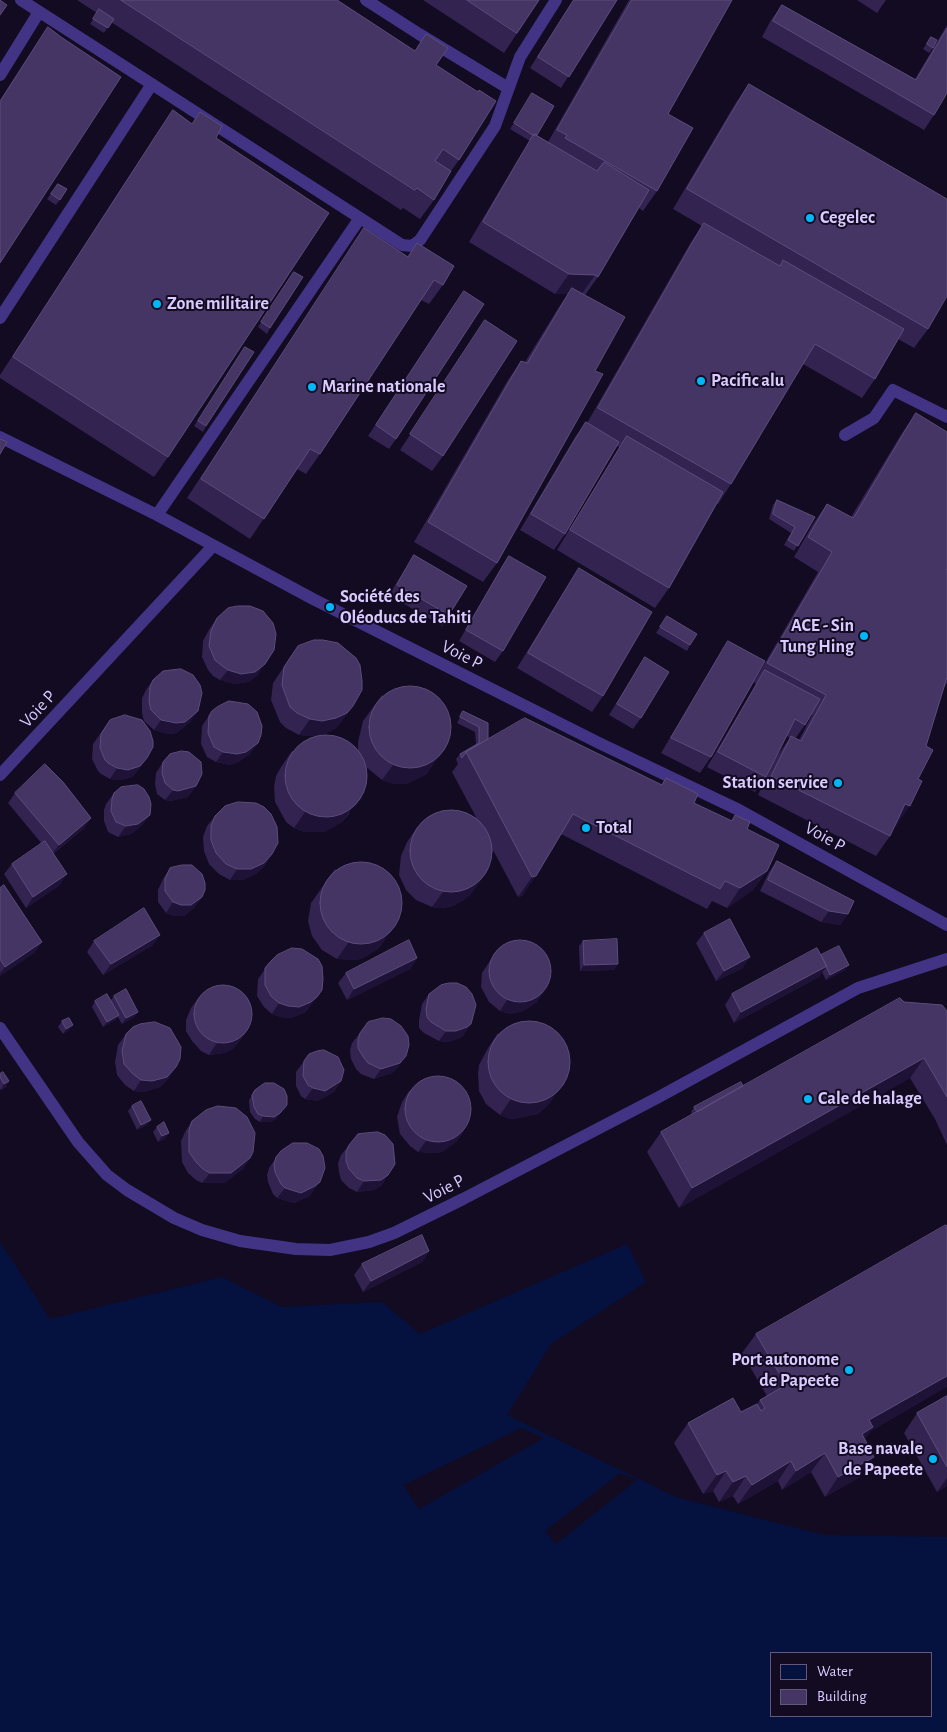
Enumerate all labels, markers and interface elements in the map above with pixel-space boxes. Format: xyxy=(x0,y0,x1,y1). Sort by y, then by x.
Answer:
place label: Cegelec xyxy=(820,207,875,229)
marker: Cegelec xyxy=(804,212,816,224)
place label: Zone militaire xyxy=(167,293,269,315)
marker: Zone militaire xyxy=(151,298,163,310)
place label: Pacific alu xyxy=(711,370,784,392)
marker: Pacific alu xyxy=(695,375,707,387)
place label: Marine nationale xyxy=(322,376,446,398)
marker: Marine nationale xyxy=(306,381,318,393)
place label: Société des Oléoducs de Tahiti xyxy=(340,586,471,628)
marker: Société des Oléoducs de Tahiti xyxy=(324,601,336,613)
place label: ACE - Sin Tung Hing xyxy=(780,615,854,658)
marker: ACE - Sin Tung Hing xyxy=(858,630,870,642)
street label: Voie P xyxy=(438,636,486,674)
street label: Voie P xyxy=(15,686,61,732)
place label: Station service xyxy=(723,772,828,794)
marker: Station service xyxy=(832,777,844,789)
place label: Total xyxy=(596,817,632,839)
street label: Voie P xyxy=(801,817,849,857)
marker: Total xyxy=(580,822,592,834)
place label: Cale de halage xyxy=(818,1088,922,1110)
marker: Cale de halage xyxy=(802,1093,814,1105)
street label: Voie P xyxy=(420,1170,468,1208)
place label: Port autonome de Papeete xyxy=(732,1349,839,1392)
marker: Port autonome de Papeete xyxy=(843,1364,855,1376)
place label: Base navale de Papeete xyxy=(838,1438,923,1480)
marker: Base navale de Papeete xyxy=(927,1453,939,1465)
legend xyxy=(770,1652,932,1717)
text: Water xyxy=(817,1664,853,1679)
text: Building xyxy=(817,1689,867,1704)

